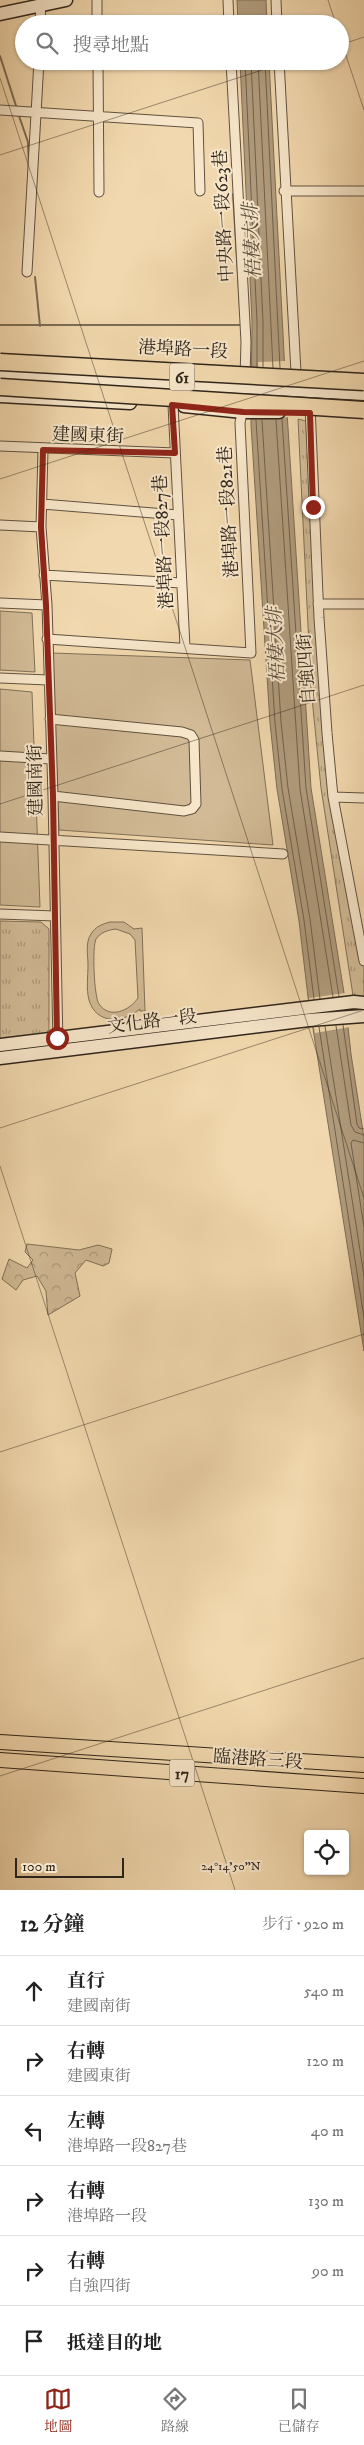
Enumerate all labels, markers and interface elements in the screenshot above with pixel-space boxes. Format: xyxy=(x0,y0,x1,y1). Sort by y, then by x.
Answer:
search box xyxy=(15,15,349,70)
icon: search xyxy=(33,29,61,57)
text: 搜尋地點 xyxy=(73,34,149,57)
street label: 中央路一段623巷 xyxy=(210,149,238,283)
water label: 梧棲大排 xyxy=(239,199,266,279)
street label: 港埠路一段 xyxy=(137,337,228,363)
road number: 61 xyxy=(170,364,194,391)
street label: 建國東街 xyxy=(52,424,124,448)
street label: 港埠路一段821巷 xyxy=(215,445,243,579)
street label: 港埠路一段827巷 xyxy=(149,474,179,610)
route end xyxy=(302,496,325,519)
water label: 梧棲大排 xyxy=(263,603,290,683)
street label: 自強四街 xyxy=(294,632,320,706)
street label: 建國南街 xyxy=(24,744,48,816)
street label: 文化路一段 xyxy=(106,1006,198,1038)
route start xyxy=(46,1027,69,1050)
street label: 臨港路三段 xyxy=(212,1746,304,1774)
road number: 17 xyxy=(170,1760,194,1786)
map controls xyxy=(304,1830,349,1875)
button: locate xyxy=(304,1830,349,1875)
scale bar xyxy=(15,1855,124,1878)
text: 100 m xyxy=(22,1858,56,1876)
text: 24°14'50"N xyxy=(201,1859,261,1874)
text: 12 分鐘 xyxy=(20,1912,85,1938)
text: 步行 · 920 m xyxy=(261,1914,344,1934)
text: 直行 xyxy=(67,1970,105,1993)
icon: ahead xyxy=(20,1977,48,2005)
text: 540 m xyxy=(304,1981,344,2001)
text: 建國南街 xyxy=(67,1996,131,2016)
text: 右轉 xyxy=(67,2040,105,2063)
icon: right xyxy=(20,2047,48,2075)
text: 120 m xyxy=(306,2051,344,2071)
text: 建國東街 xyxy=(67,2066,131,2086)
text: 左轉 xyxy=(67,2110,105,2133)
icon: left xyxy=(20,2117,48,2145)
text: 40 m xyxy=(311,2121,344,2141)
text: 港埠路一段827巷 xyxy=(67,2136,187,2156)
text: 右轉 xyxy=(67,2180,105,2203)
icon: right xyxy=(20,2187,48,2215)
text: 130 m xyxy=(308,2191,344,2211)
text: 港埠路一段 xyxy=(67,2206,147,2226)
text: 右轉 xyxy=(67,2250,105,2273)
icon: right xyxy=(20,2257,48,2285)
text: 90 m xyxy=(312,2261,344,2281)
text: 自強四街 xyxy=(67,2276,131,2296)
icon: arrive xyxy=(20,2327,48,2355)
text: 抵達目的地 xyxy=(67,2332,162,2355)
tab: 地圖 xyxy=(44,2385,72,2436)
tab: 路線 xyxy=(161,2385,189,2436)
tab: 已儲存 xyxy=(278,2385,320,2436)

